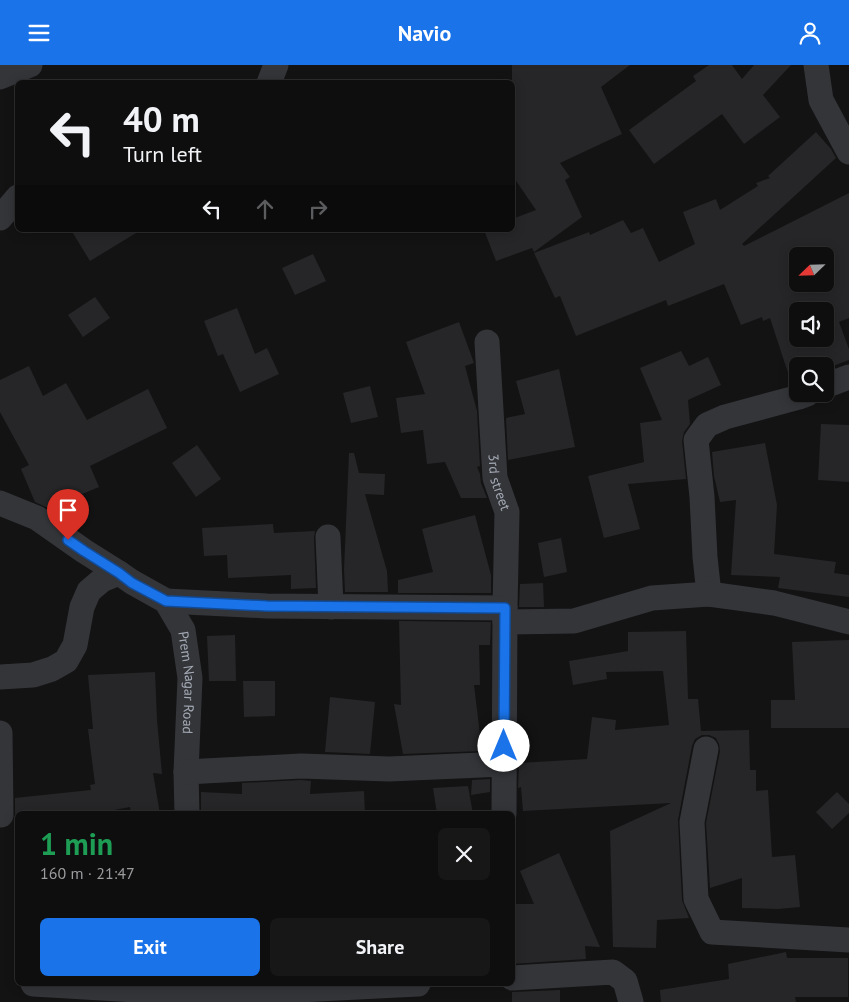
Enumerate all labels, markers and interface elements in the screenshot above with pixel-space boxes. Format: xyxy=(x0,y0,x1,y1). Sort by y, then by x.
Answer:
icon: menu xyxy=(25,19,53,47)
text: Navio xyxy=(398,19,451,47)
icon: person xyxy=(796,19,824,47)
text: 40 m xyxy=(123,96,200,142)
icon: left xyxy=(40,100,105,165)
text: Turn left xyxy=(123,140,202,168)
icon: left xyxy=(198,195,226,223)
icon: ahead xyxy=(251,195,279,223)
icon: right xyxy=(304,195,332,223)
north arrow xyxy=(789,247,834,293)
map controls xyxy=(789,247,834,402)
button: sound xyxy=(789,302,834,347)
button: search xyxy=(789,357,834,402)
street label: 3rd street xyxy=(485,453,515,513)
pin xyxy=(47,489,89,540)
icon: arrive xyxy=(54,496,82,524)
street label: Prem Nagar Road xyxy=(174,630,199,734)
position arrow xyxy=(477,719,529,771)
text: 1 min xyxy=(40,824,113,863)
button: close xyxy=(438,828,490,880)
text: 160 m · 21:47 xyxy=(40,863,135,883)
button: Exit xyxy=(40,918,260,976)
button: Share xyxy=(270,918,490,976)

